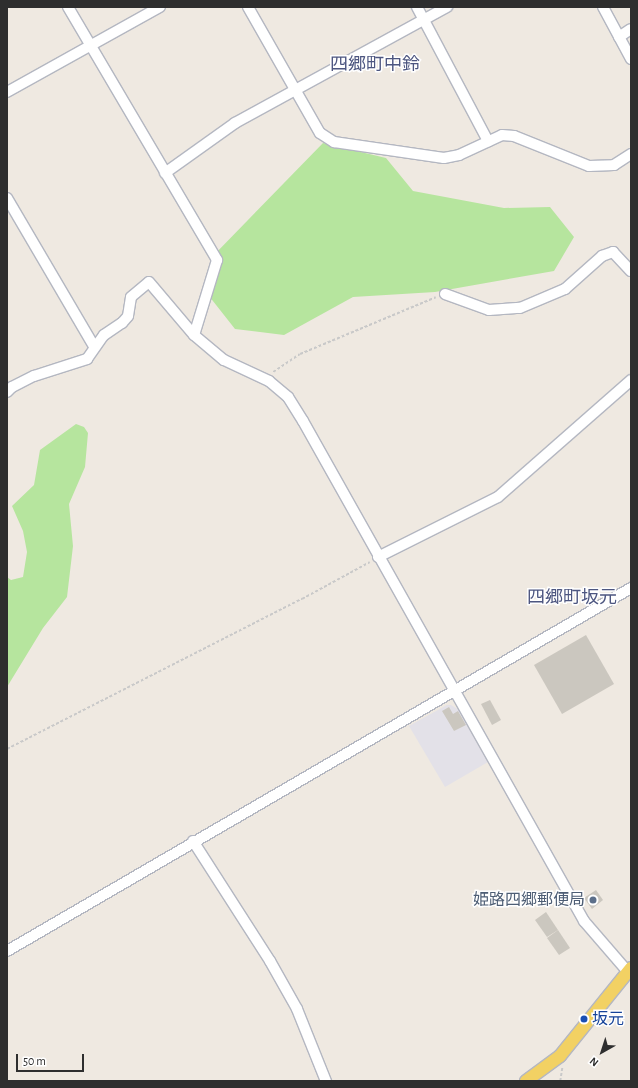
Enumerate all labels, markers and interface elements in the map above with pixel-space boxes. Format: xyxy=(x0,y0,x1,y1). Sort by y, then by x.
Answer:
district label: 四郷町中鈴 xyxy=(330,54,420,76)
district label: 四郷町坂元 xyxy=(527,587,617,609)
place label: 姫路四郷郵便局 xyxy=(473,890,585,910)
marker: 姫路四郷郵便局 xyxy=(588,895,598,905)
place label: 坂元 xyxy=(592,1009,624,1029)
marker: 坂元 xyxy=(579,1014,589,1024)
north arrow xyxy=(582,1032,622,1072)
scale bar xyxy=(18,1046,86,1072)
text: 50 m xyxy=(23,1055,46,1067)
text: N xyxy=(588,1055,601,1068)

